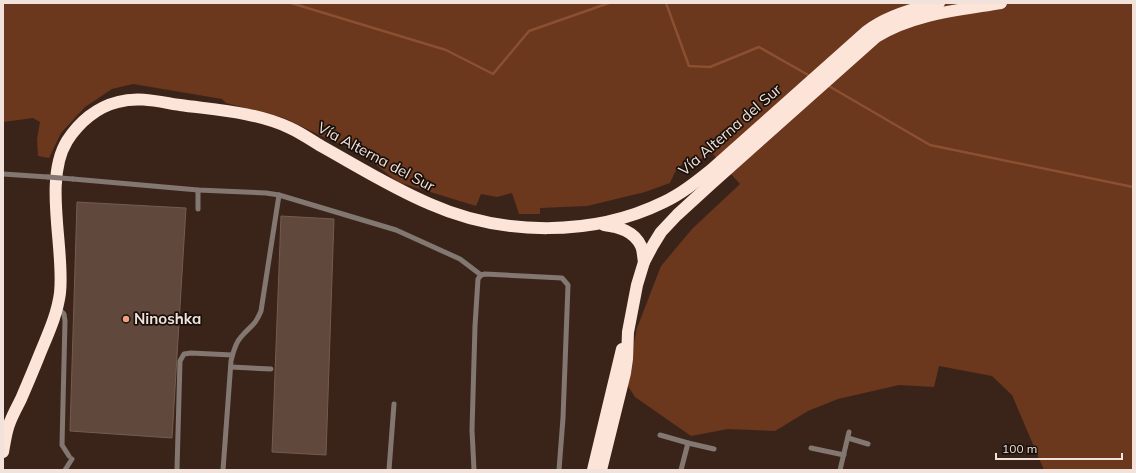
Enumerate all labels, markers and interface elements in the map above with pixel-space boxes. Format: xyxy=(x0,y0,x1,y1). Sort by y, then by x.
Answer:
street label: Vía Alterna del Sur xyxy=(674,79,785,179)
street label: Vía Alterna del Sur xyxy=(314,118,439,196)
place label: Ninoshka xyxy=(134,309,201,328)
marker: Ninoshka xyxy=(121,314,131,324)
scale bar xyxy=(996,435,1122,461)
text: 100 m xyxy=(1002,441,1037,456)

